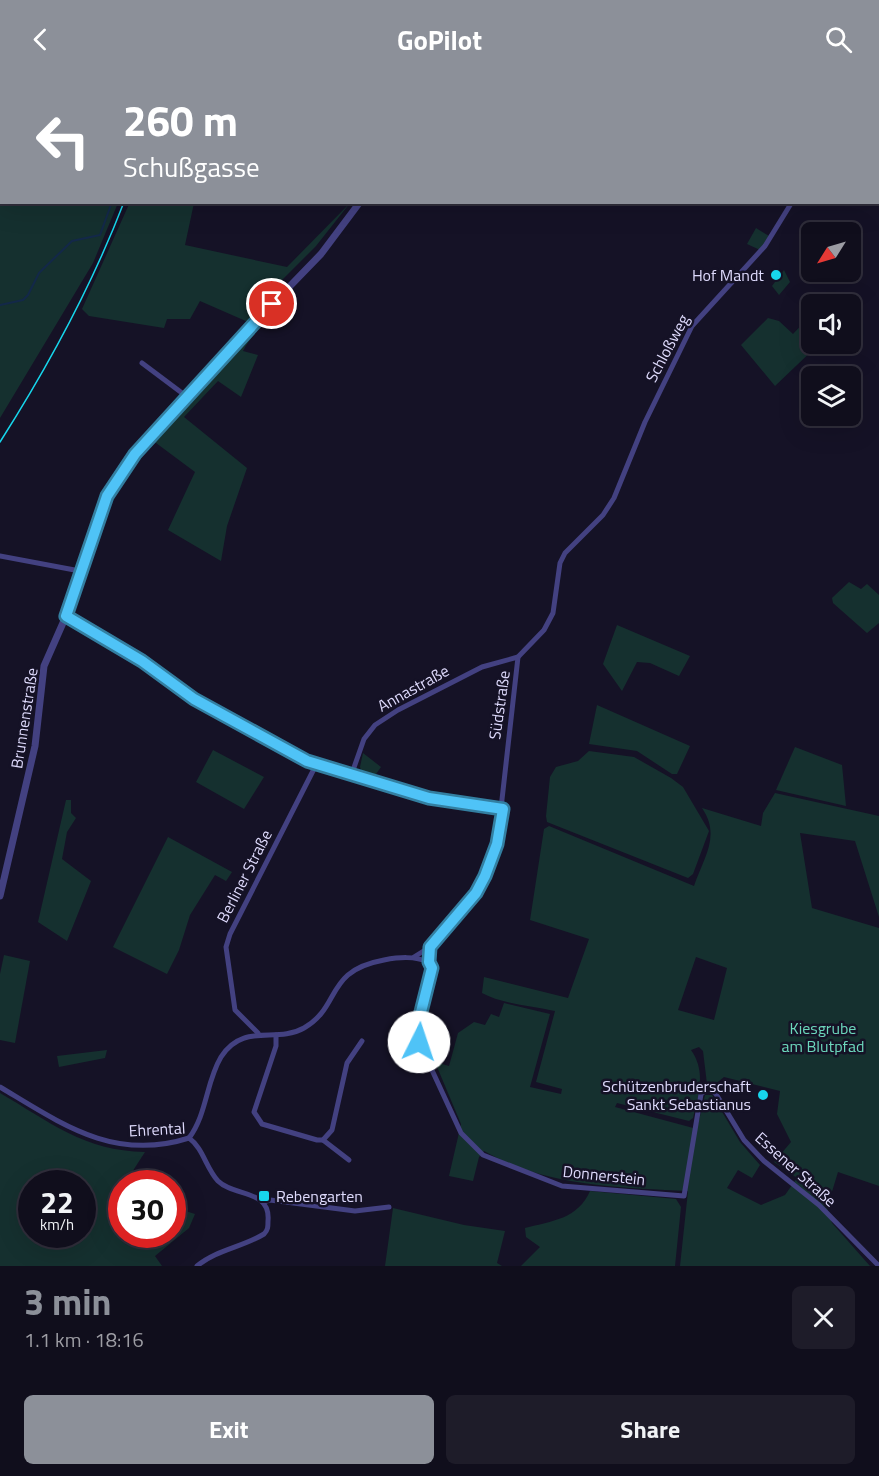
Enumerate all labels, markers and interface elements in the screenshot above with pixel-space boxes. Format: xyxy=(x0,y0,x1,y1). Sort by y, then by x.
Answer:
text: GoPilot xyxy=(397,19,482,60)
icon: back xyxy=(24,23,57,56)
icon: search xyxy=(822,23,855,56)
text: 260 m xyxy=(123,88,238,152)
icon: left xyxy=(24,102,102,180)
text: Schußgasse xyxy=(123,146,260,187)
north arrow xyxy=(801,222,861,282)
map controls xyxy=(801,222,861,426)
place label: Hof Mandt xyxy=(692,263,764,287)
marker: Hof Mandt xyxy=(769,268,783,282)
pin xyxy=(246,278,297,329)
icon: arrive xyxy=(255,287,288,320)
button: sound xyxy=(801,294,861,354)
street label: Schloßweg xyxy=(639,310,695,386)
button: layers xyxy=(801,366,861,426)
street label: Annastraße xyxy=(373,658,453,718)
street label: Brunnenstraße xyxy=(4,666,44,770)
street label: Südstraße xyxy=(482,669,516,741)
street label: Berliner Straße xyxy=(210,825,278,927)
position arrow xyxy=(387,1010,451,1074)
park label: Kiesgrube am Blutpfad xyxy=(782,1016,864,1058)
place label: Schützenbruderschaft Sankt Sebastianus xyxy=(602,1074,751,1116)
marker: Schützenbruderschaft Sankt Sebastianus xyxy=(756,1088,770,1102)
street label: Ehrental xyxy=(128,1116,186,1142)
street label: Essener Straße xyxy=(750,1126,842,1212)
street label: Donnerstein xyxy=(562,1159,646,1191)
speed limit sign: 30 xyxy=(108,1170,186,1248)
text: 22 xyxy=(40,1179,74,1225)
place label: Rebengarten xyxy=(276,1184,363,1208)
marker: Rebengarten xyxy=(257,1189,271,1203)
text: km/h xyxy=(40,1213,74,1236)
text: 3 min xyxy=(24,1274,111,1329)
button: close xyxy=(792,1286,855,1349)
text: 1.1 km · 18:16 xyxy=(24,1324,144,1355)
button: Exit xyxy=(24,1395,434,1464)
button: Share xyxy=(446,1395,855,1464)

